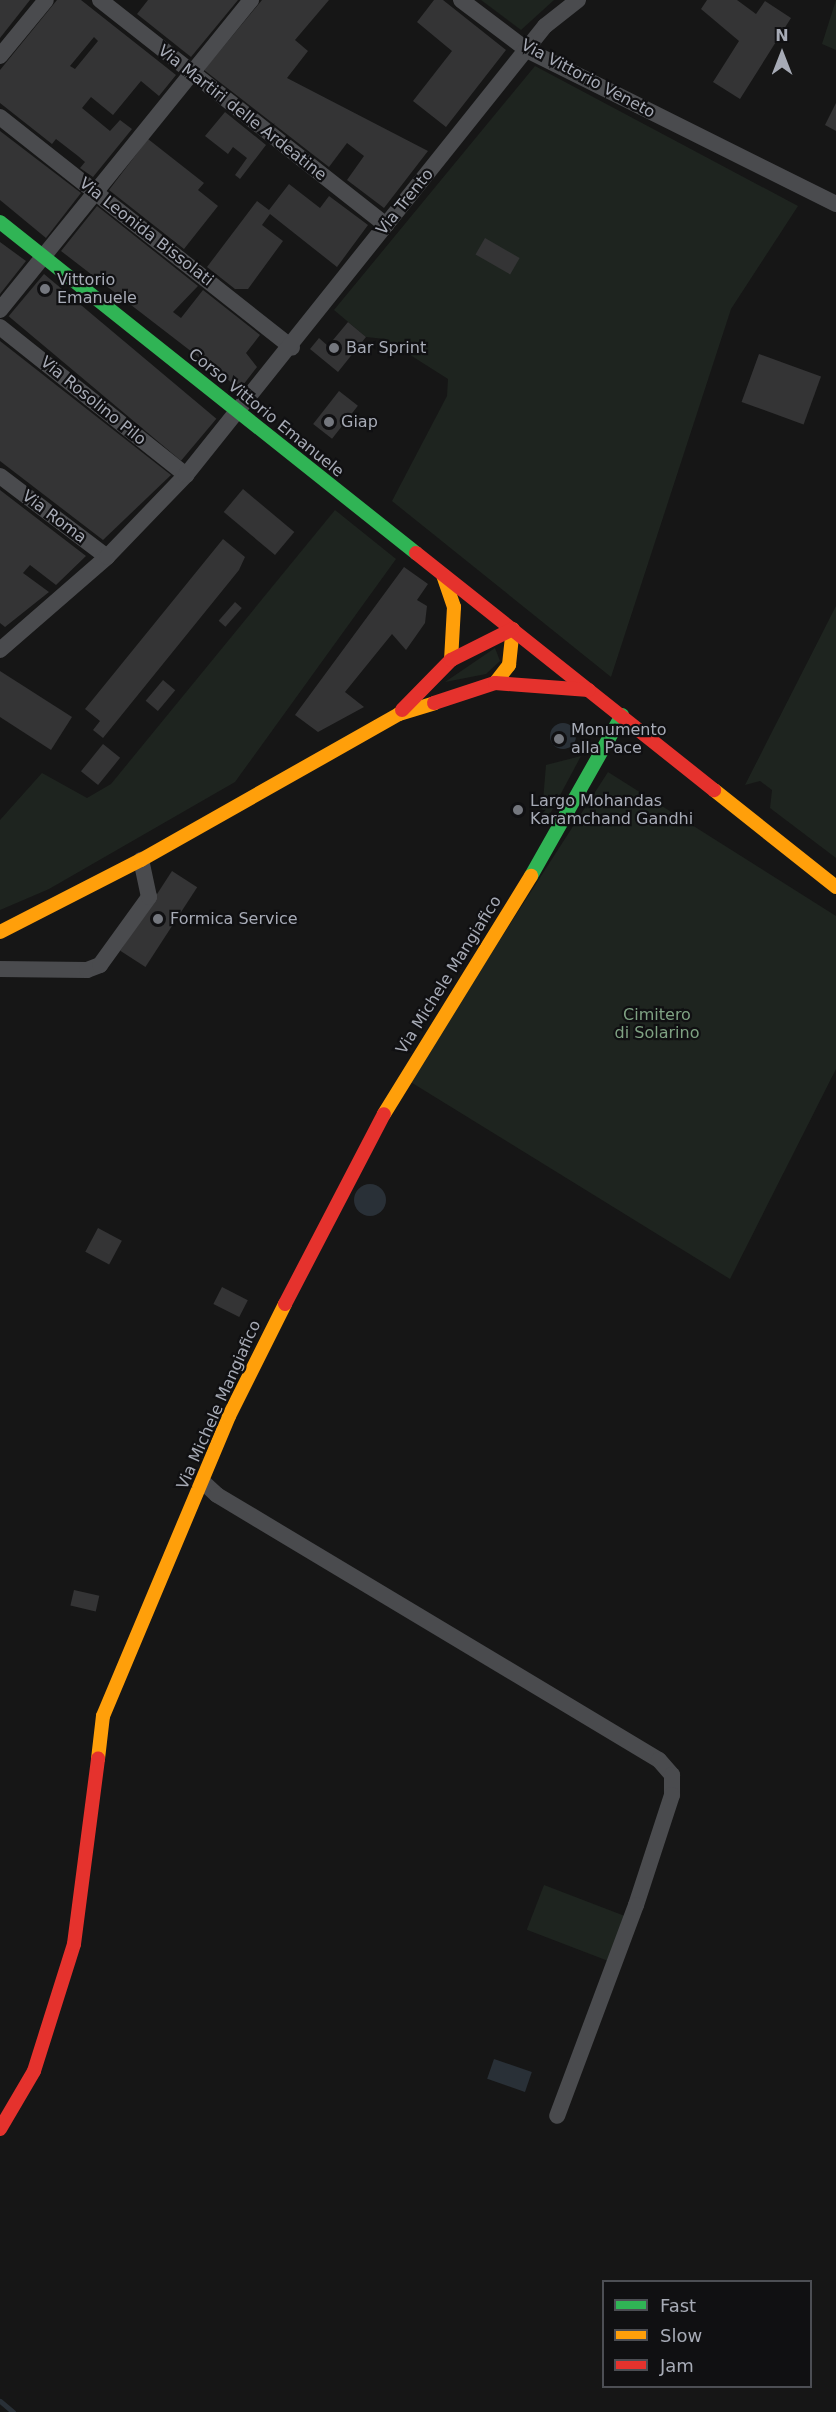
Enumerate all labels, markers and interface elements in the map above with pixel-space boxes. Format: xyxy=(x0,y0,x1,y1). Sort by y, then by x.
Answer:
north arrow xyxy=(752,24,812,84)
text: N xyxy=(775,26,789,45)
street label: Via Vittorio Veneto xyxy=(518,36,658,122)
street label: Via Martiri delle Ardeatine xyxy=(154,41,330,185)
street label: Via Trento xyxy=(372,165,438,239)
street label: Via Leonida Bissolati xyxy=(75,174,217,290)
place label: Vittorio Emanuele xyxy=(57,270,137,308)
marker: Vittorio Emanuele xyxy=(38,282,52,296)
place label: Bar Sprint xyxy=(346,338,426,358)
marker: Bar Sprint xyxy=(327,341,341,355)
street label: Corso Vittorio Emanuele xyxy=(185,345,347,481)
street label: Via Rosolino Pilo xyxy=(36,353,150,449)
place label: Giap xyxy=(341,412,378,432)
marker: Giap xyxy=(322,415,336,429)
street label: Via Roma xyxy=(18,487,90,547)
place label: Monumento alla Pace xyxy=(571,720,667,758)
marker: Monumento alla Pace xyxy=(552,732,566,746)
place label: Largo Mohandas Karamchand Gandhi xyxy=(530,791,693,829)
marker: Largo Mohandas Karamchand Gandhi xyxy=(511,803,525,817)
street label: Via Michele Mangiafico xyxy=(392,892,506,1058)
place label: Formica Service xyxy=(170,909,298,929)
marker: Formica Service xyxy=(151,912,165,926)
park label: Cimitero di Solarino xyxy=(615,1005,699,1043)
street label: Via Michele Mangiafico xyxy=(173,1317,265,1493)
legend xyxy=(602,2280,812,2388)
text: Fast xyxy=(660,2295,696,2316)
text: Slow xyxy=(660,2325,702,2346)
text: Jam xyxy=(660,2355,694,2376)

